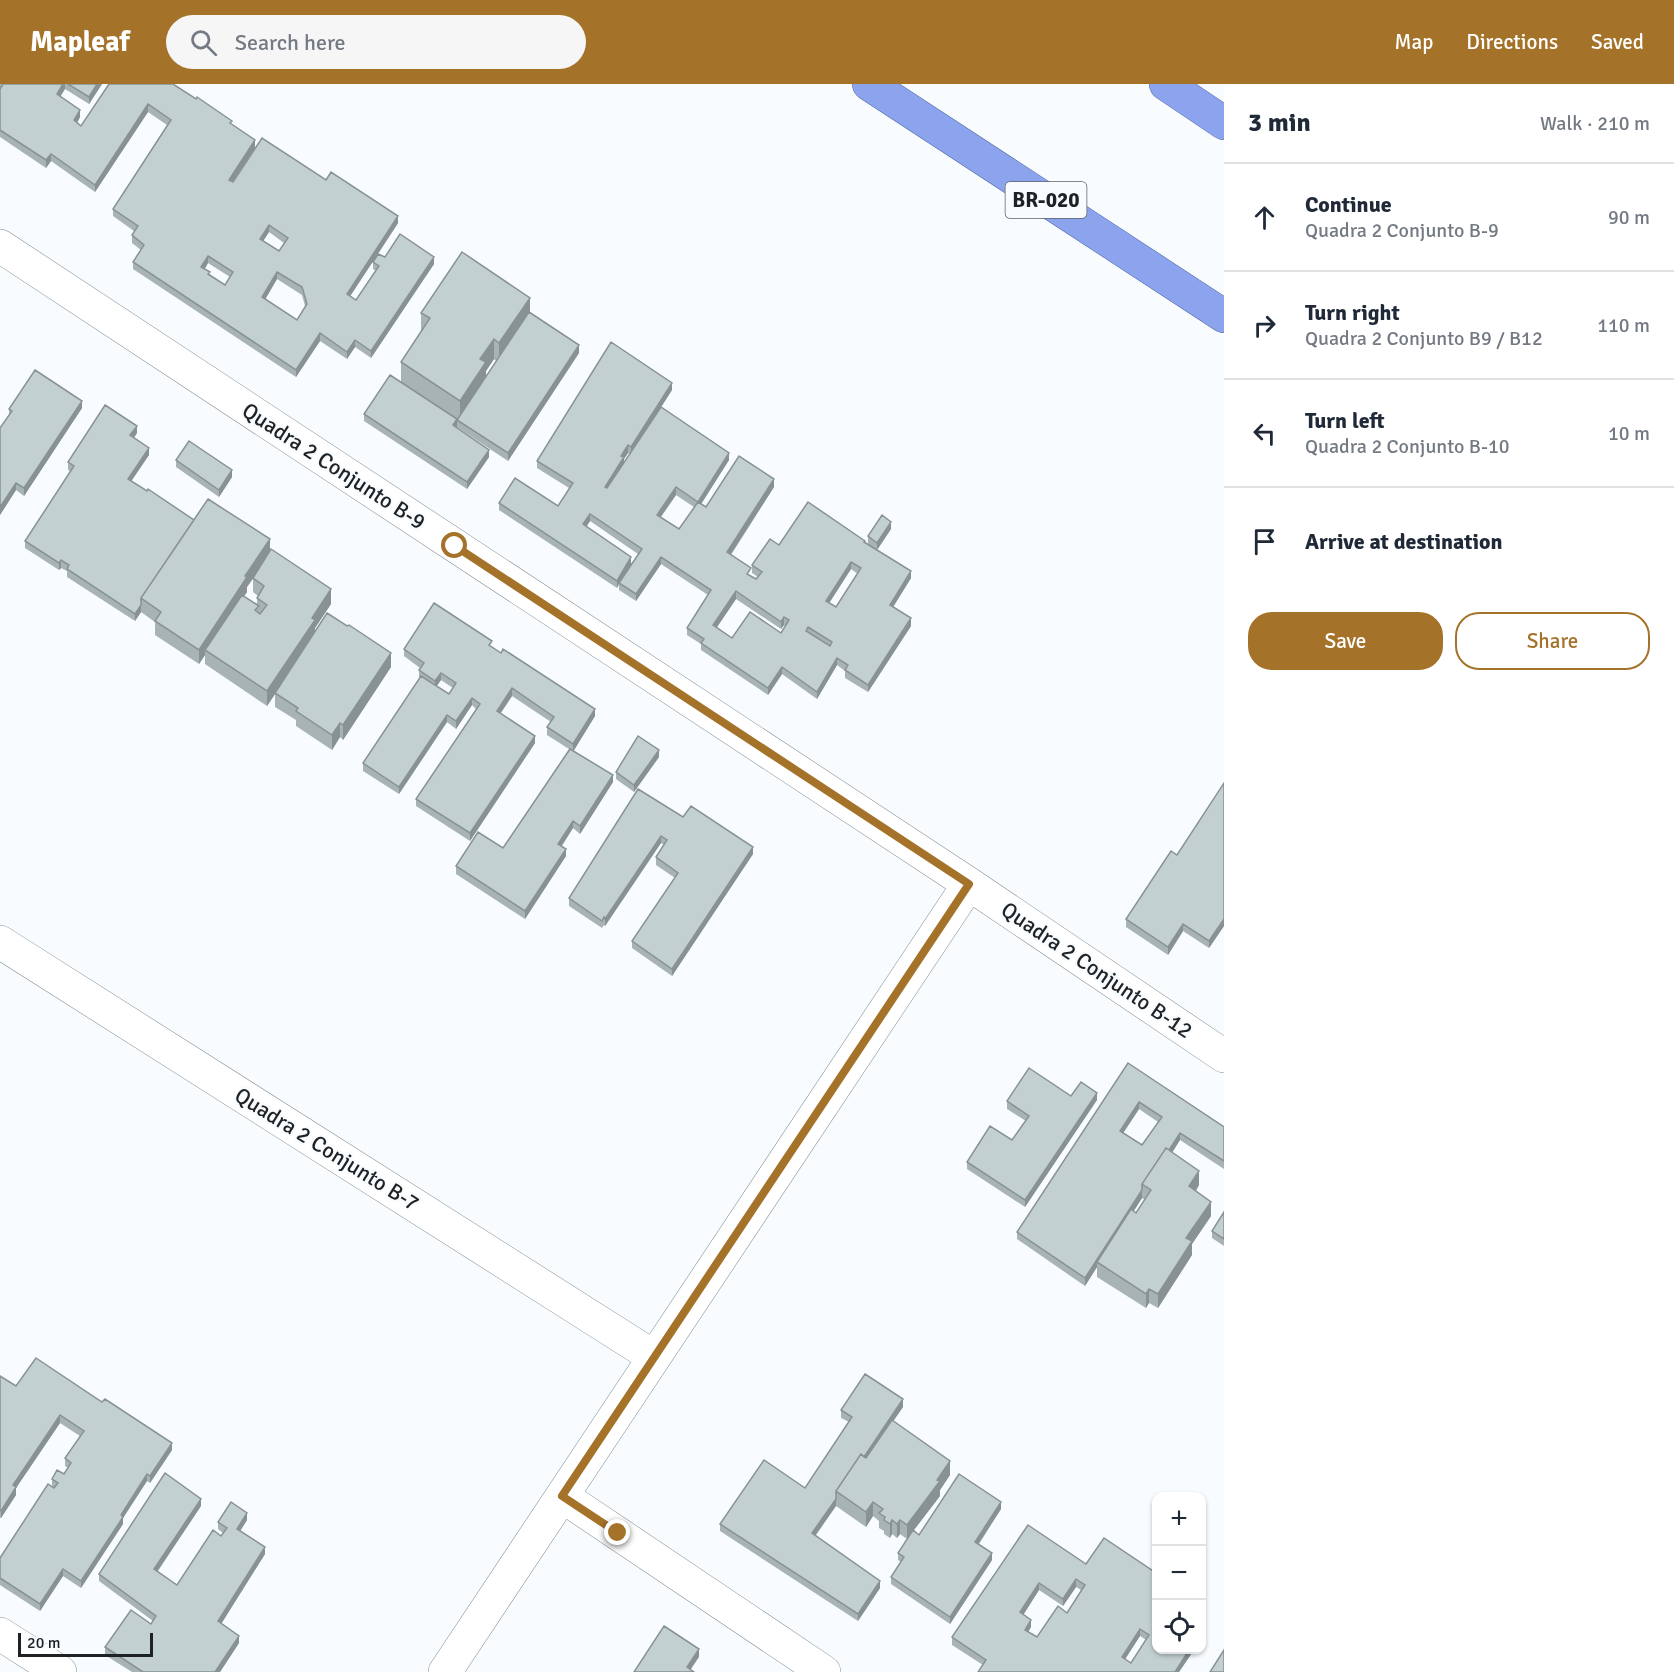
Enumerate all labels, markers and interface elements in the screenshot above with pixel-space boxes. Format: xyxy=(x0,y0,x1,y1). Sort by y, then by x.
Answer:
search box xyxy=(166,15,586,69)
text: Mapleaf xyxy=(30,25,130,59)
icon: search xyxy=(187,26,220,59)
text: Search here xyxy=(235,29,346,56)
text: Map xyxy=(1395,29,1433,55)
text: Directions xyxy=(1466,29,1558,55)
text: Saved xyxy=(1591,29,1644,55)
text: 3 min xyxy=(1248,107,1311,139)
text: Walk · 210 m xyxy=(1540,111,1650,136)
road number: BR-020 xyxy=(1006,182,1086,218)
text: Continue xyxy=(1305,191,1392,218)
icon: ahead xyxy=(1248,201,1281,234)
text: 90 m xyxy=(1608,205,1650,230)
text: Quadra 2 Conjunto B-9 xyxy=(1305,218,1499,243)
text: Turn right xyxy=(1305,299,1400,326)
icon: right xyxy=(1248,309,1281,342)
text: 110 m xyxy=(1597,313,1650,338)
text: Quadra 2 Conjunto B9 / B12 xyxy=(1305,326,1543,351)
street label: Quadra 2 Conjunto B-9 xyxy=(237,397,431,535)
text: Turn left xyxy=(1305,407,1385,434)
icon: left xyxy=(1248,417,1281,450)
text: 10 m xyxy=(1608,421,1650,446)
text: Quadra 2 Conjunto B-10 xyxy=(1305,434,1510,459)
icon: arrive xyxy=(1248,525,1281,558)
text: Arrive at destination xyxy=(1305,528,1502,555)
route start xyxy=(441,532,467,558)
button: Save xyxy=(1248,612,1443,670)
button: Share xyxy=(1455,612,1650,670)
street label: Quadra 2 Conjunto B-12 xyxy=(996,896,1198,1044)
street label: Quadra 2 Conjunto B-7 xyxy=(230,1081,424,1217)
map controls xyxy=(1152,1492,1206,1654)
button: + xyxy=(1152,1492,1206,1546)
route end xyxy=(604,1519,630,1545)
button: − xyxy=(1152,1546,1206,1600)
button: locate xyxy=(1152,1600,1206,1654)
scale bar xyxy=(18,1630,153,1658)
text: 20 m xyxy=(27,1633,61,1653)

